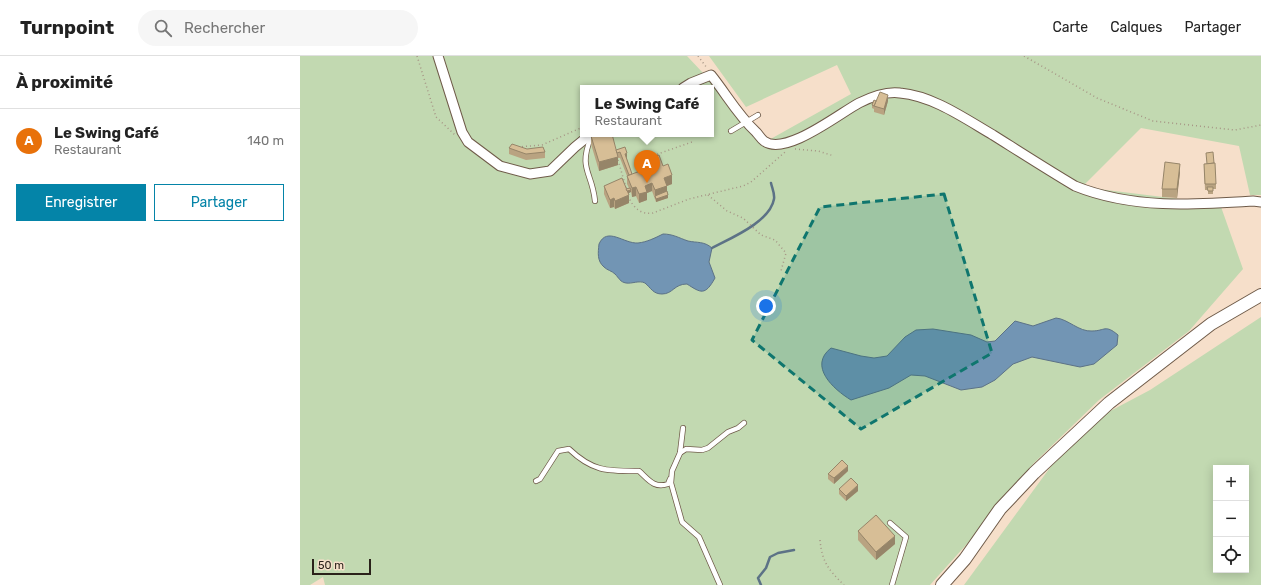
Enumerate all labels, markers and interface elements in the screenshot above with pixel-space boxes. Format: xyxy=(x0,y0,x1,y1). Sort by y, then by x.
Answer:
search box xyxy=(138,10,418,46)
text: Turnpoint xyxy=(20,16,114,39)
icon: search xyxy=(152,17,174,39)
text: Rechercher xyxy=(184,19,265,37)
text: Carte xyxy=(1052,19,1088,36)
text: Calques xyxy=(1110,19,1162,36)
text: Partager xyxy=(1184,19,1241,36)
text: À proximité xyxy=(16,72,113,92)
popup xyxy=(580,85,714,137)
text: Le Swing Café xyxy=(595,95,699,113)
text: Restaurant xyxy=(595,113,662,128)
text: Le Swing Café xyxy=(54,124,159,142)
text: A xyxy=(24,133,34,148)
text: 140 m xyxy=(247,133,284,148)
text: Restaurant xyxy=(54,142,121,157)
pin: A xyxy=(634,150,660,183)
button: Enregistrer xyxy=(16,184,146,221)
button: Partager xyxy=(154,184,284,221)
your location xyxy=(756,296,776,316)
map controls xyxy=(1213,465,1249,573)
button: + xyxy=(1213,465,1249,501)
button: − xyxy=(1213,501,1249,537)
button: locate xyxy=(1213,537,1249,573)
scale bar xyxy=(312,557,371,576)
text: 50 m xyxy=(318,559,344,572)

